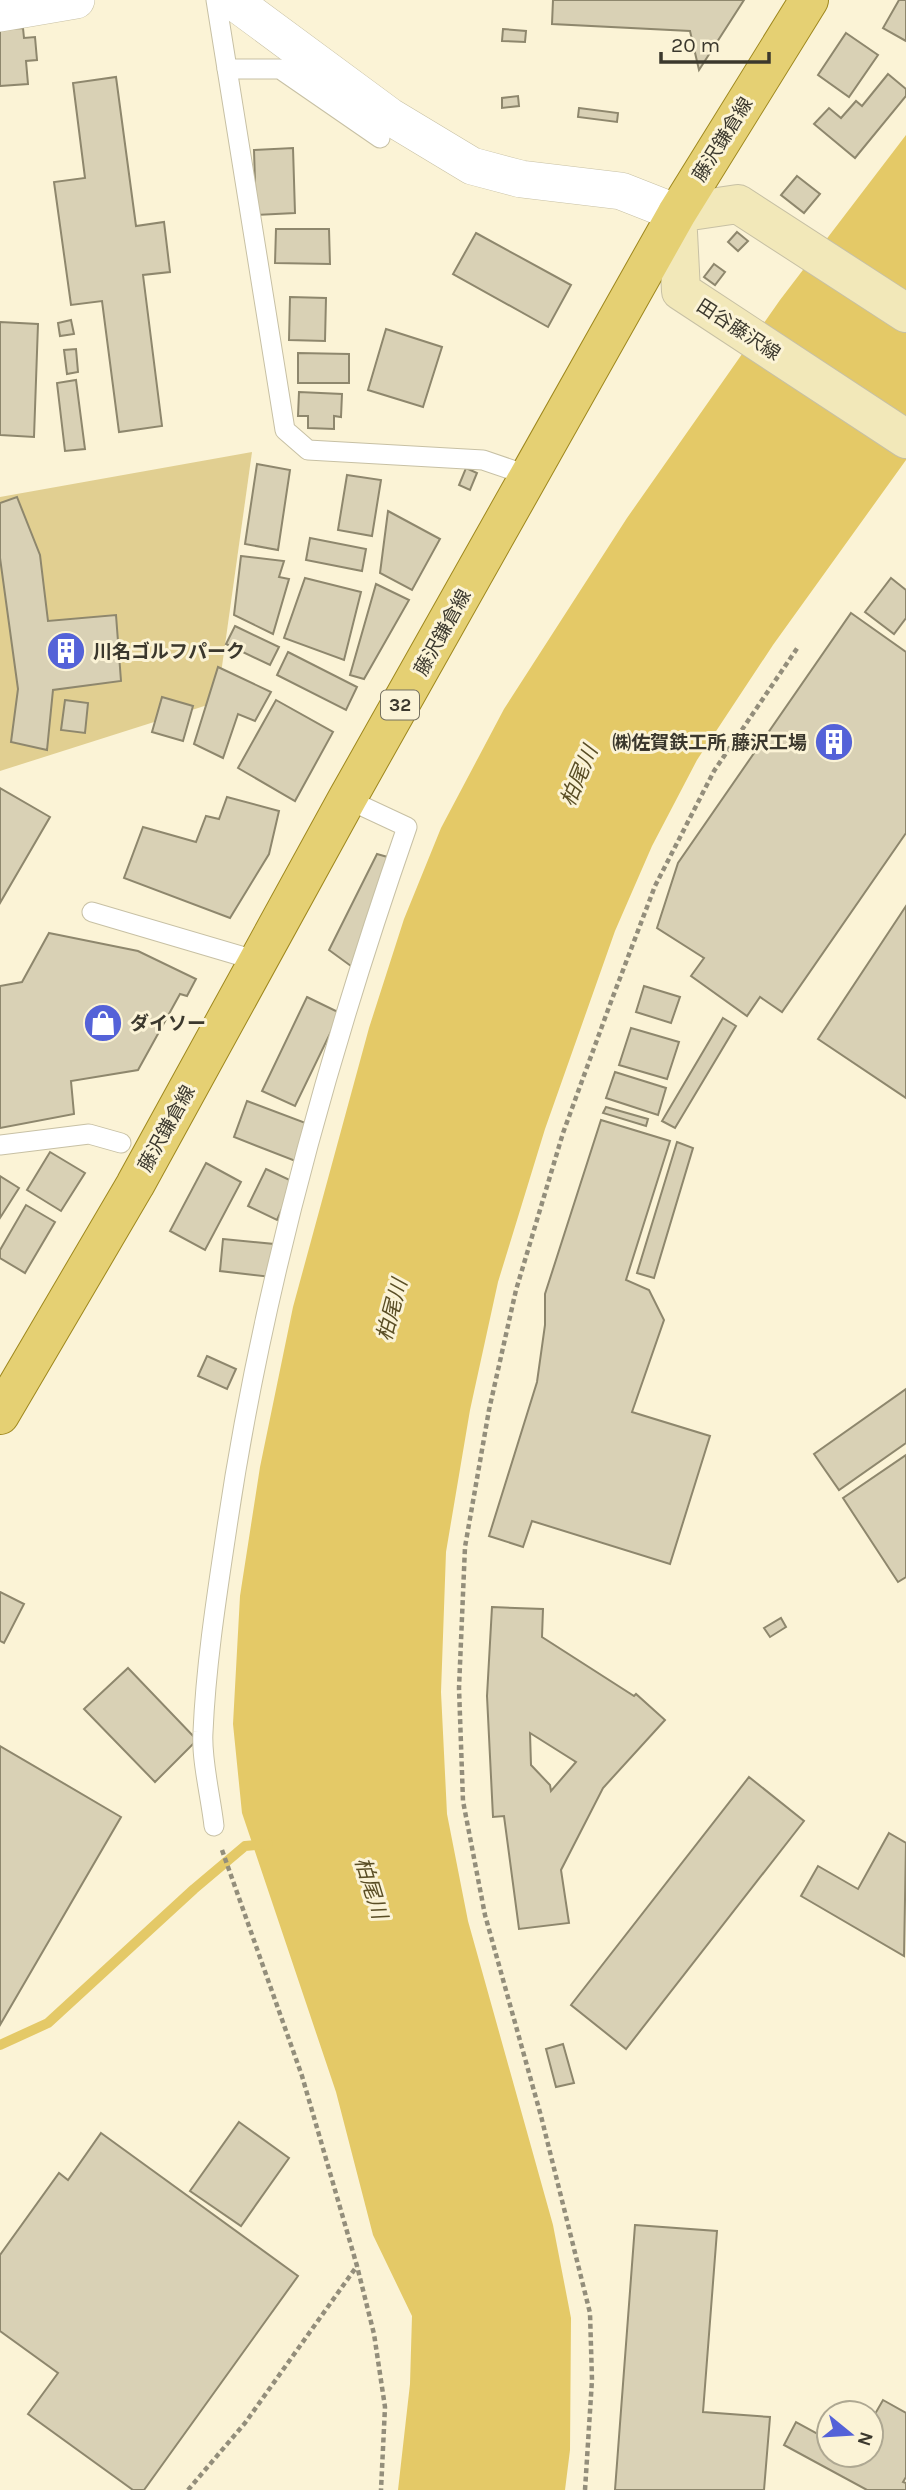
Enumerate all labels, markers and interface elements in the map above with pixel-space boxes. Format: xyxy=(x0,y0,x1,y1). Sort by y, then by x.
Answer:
scale bar xyxy=(661,21,769,65)
text: 20 m xyxy=(671,33,720,57)
street label: 藤沢鎌倉線 xyxy=(688,93,757,186)
street label: 田谷藤沢線 xyxy=(693,295,784,365)
street label: 藤沢鎌倉線 xyxy=(410,586,476,679)
building icon: 川名ゴルフパーク xyxy=(45,630,87,672)
place label: 川名ゴルフパーク xyxy=(93,641,245,663)
road number: 32 xyxy=(381,690,419,720)
building icon: ㈱佐賀鉄工所 藤沢工場 xyxy=(813,721,855,763)
place label: ㈱佐賀鉄工所 藤沢工場 xyxy=(612,732,807,754)
water label: 柏尾川 xyxy=(556,740,603,810)
shop icon: ダイソー xyxy=(82,1002,124,1044)
place label: ダイソー xyxy=(130,1013,206,1035)
street label: 藤沢鎌倉線 xyxy=(134,1082,200,1175)
water label: 柏尾川 xyxy=(372,1275,412,1344)
water label: 柏尾川 xyxy=(350,1854,392,1924)
north arrow xyxy=(815,2399,885,2469)
text: N xyxy=(853,2429,878,2449)

